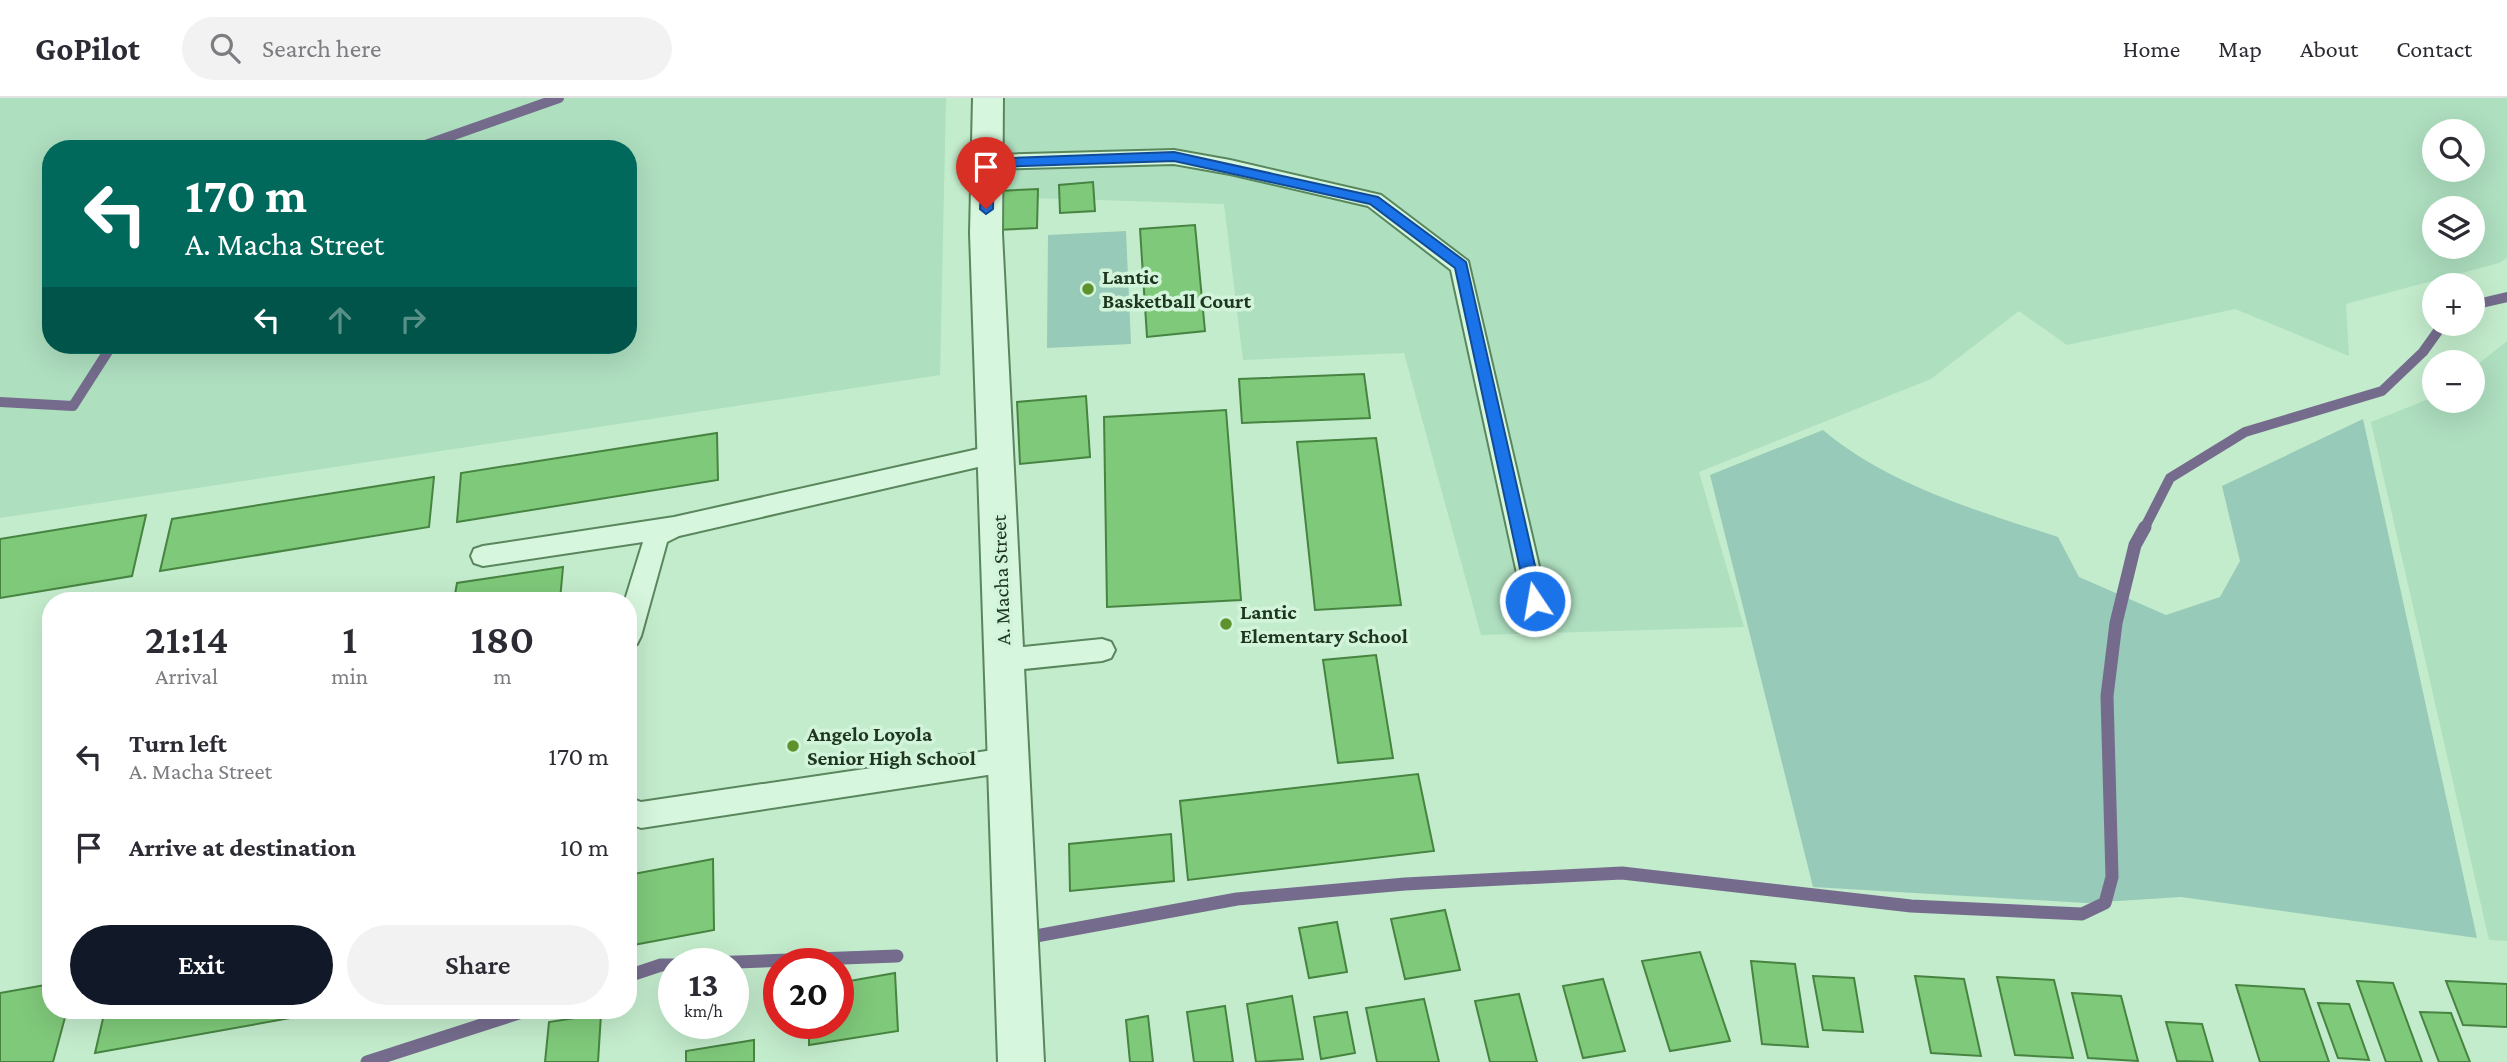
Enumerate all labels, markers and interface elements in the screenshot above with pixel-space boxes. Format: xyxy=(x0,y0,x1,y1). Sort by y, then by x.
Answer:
search box xyxy=(182,17,672,80)
icon: search xyxy=(206,29,244,67)
text: GoPilot xyxy=(35,30,140,67)
text: Search here xyxy=(262,34,381,63)
text: Home xyxy=(2123,35,2180,62)
text: Map xyxy=(2218,35,2262,62)
text: About xyxy=(2300,35,2358,62)
text: Contact xyxy=(2396,35,2472,62)
map controls xyxy=(2422,119,2485,413)
button: search xyxy=(2422,119,2485,182)
pin xyxy=(956,137,1016,209)
icon: arrive xyxy=(967,148,1005,186)
icon: left xyxy=(70,168,161,259)
text: 170 m xyxy=(185,168,307,223)
button: layers xyxy=(2422,196,2485,259)
text: A. Macha Street xyxy=(185,226,384,262)
place label: Lantic Basketball Court xyxy=(1102,265,1251,313)
button: + xyxy=(2422,273,2485,336)
marker: Lantic Basketball Court xyxy=(1080,281,1096,297)
icon: left xyxy=(248,301,286,339)
icon: ahead xyxy=(321,301,359,339)
icon: right xyxy=(394,301,432,339)
button: − xyxy=(2422,350,2485,413)
street label: A. Macha Street xyxy=(987,513,1015,646)
position arrow xyxy=(1498,564,1572,638)
place label: Lantic Elementary School xyxy=(1240,600,1408,648)
text: 21:14 xyxy=(145,615,229,662)
text: 1 xyxy=(342,615,357,662)
text: 180 xyxy=(471,615,534,662)
marker: Lantic Elementary School xyxy=(1218,616,1234,632)
text: Arrival xyxy=(155,663,218,689)
text: min xyxy=(331,663,368,689)
text: m xyxy=(493,663,512,689)
place label: Angelo Loyola Senior High School xyxy=(806,722,976,770)
text: Turn left xyxy=(129,729,227,758)
icon: left xyxy=(70,738,108,776)
marker: Angelo Loyola Senior High School xyxy=(785,738,801,754)
text: 170 m xyxy=(548,742,609,771)
text: A. Macha Street xyxy=(129,758,272,784)
icon: arrive xyxy=(70,829,108,867)
text: Arrive at destination xyxy=(129,833,356,862)
text: 10 m xyxy=(560,833,609,862)
button: Exit xyxy=(70,925,333,1005)
button: Share xyxy=(347,925,609,1005)
speed limit sign: 20 xyxy=(763,948,854,1039)
text: 13 xyxy=(688,965,719,1004)
text: km/h xyxy=(684,1001,723,1021)

